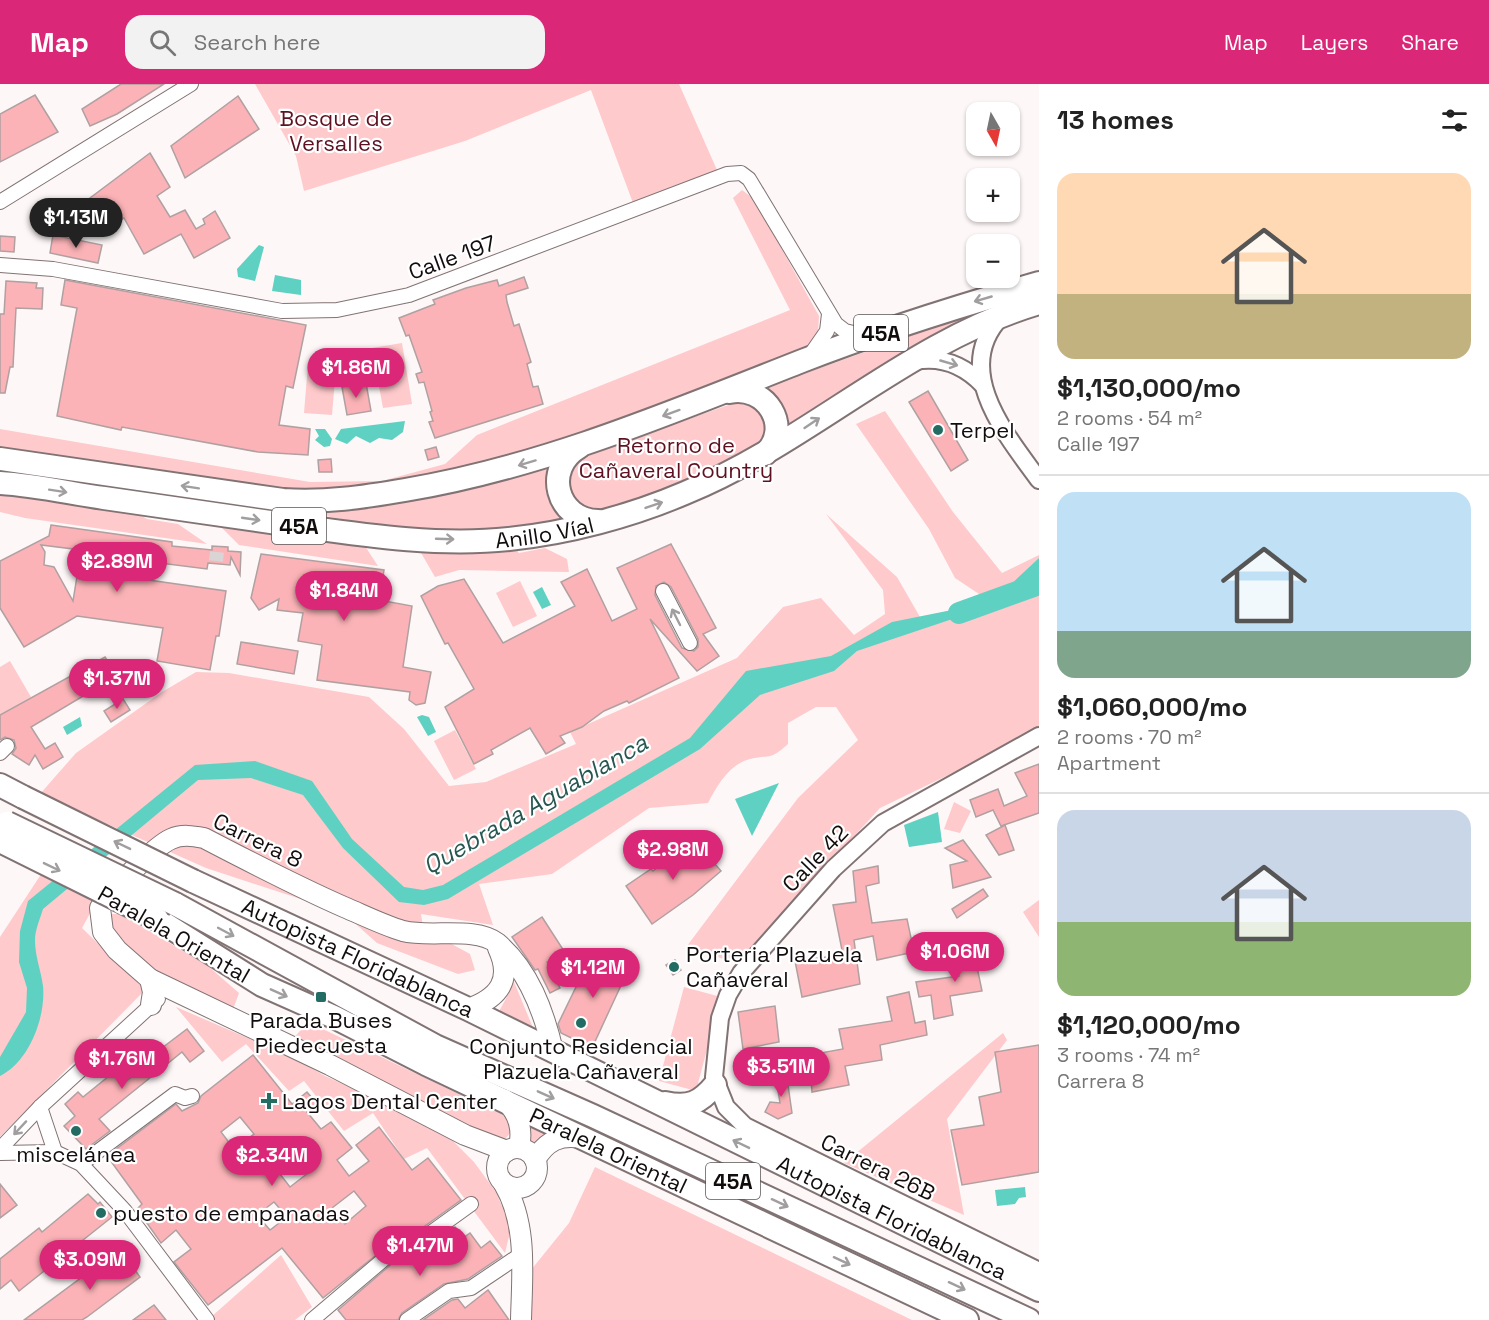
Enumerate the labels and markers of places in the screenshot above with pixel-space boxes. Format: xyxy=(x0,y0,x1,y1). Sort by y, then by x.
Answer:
pin: $1.13M xyxy=(27,198,125,249)
pin: $1.86M xyxy=(307,348,405,399)
place label: Terpel xyxy=(950,416,1015,444)
marker: Terpel xyxy=(931,423,945,437)
pin: $2.89M xyxy=(68,542,166,593)
pin: $1.84M xyxy=(295,571,393,622)
pin: $1.37M xyxy=(68,659,166,710)
pin: $2.98M xyxy=(624,830,722,881)
pin: $1.06M xyxy=(906,932,1004,983)
place label: Porteria Plazuela Cañaveral xyxy=(686,940,863,993)
pin: $1.12M xyxy=(544,948,642,999)
marker: Porteria Plazuela Cañaveral xyxy=(667,960,681,974)
marker: Parada Buses Piedecuesta xyxy=(314,990,328,1004)
place label: Parada Buses Piedecuesta xyxy=(250,1006,392,1059)
marker: Conjunto Residencial Plazuela Cañaveral xyxy=(574,1016,588,1030)
place label: Conjunto Residencial Plazuela Cañaveral xyxy=(469,1032,693,1085)
pin: $1.76M xyxy=(73,1039,171,1090)
pin: $3.51M xyxy=(732,1047,830,1098)
place label: Lagos Dental Center xyxy=(282,1087,497,1115)
marker: Lagos Dental Center xyxy=(260,1092,278,1110)
marker: miscelánea xyxy=(69,1124,83,1138)
pin: $2.34M xyxy=(223,1136,321,1187)
place label: miscelánea xyxy=(16,1140,136,1168)
place label: puesto de empanadas xyxy=(113,1199,350,1227)
marker: puesto de empanadas xyxy=(94,1206,108,1220)
pin: $1.47M xyxy=(371,1226,469,1277)
pin: $3.09M xyxy=(41,1240,139,1291)

